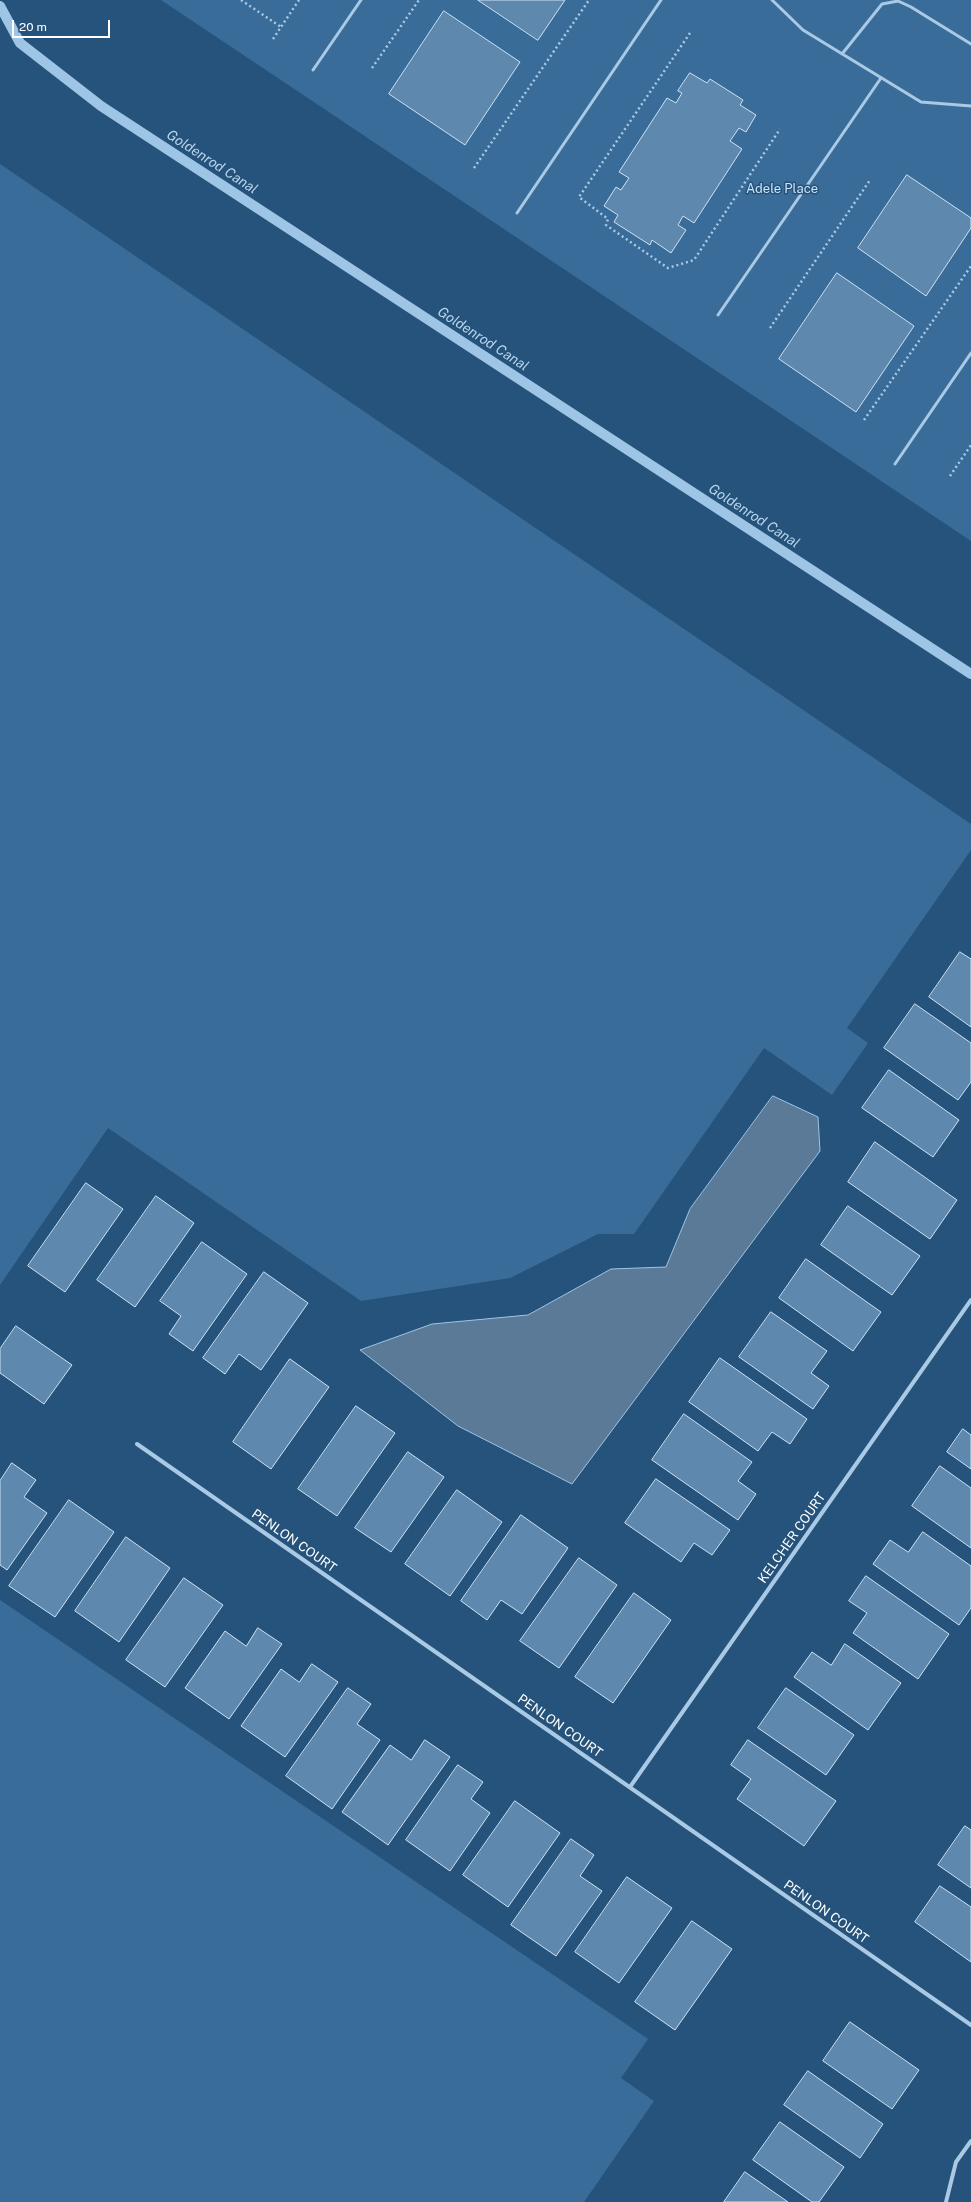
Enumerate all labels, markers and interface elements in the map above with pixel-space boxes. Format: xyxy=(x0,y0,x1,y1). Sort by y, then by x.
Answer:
scale bar xyxy=(14,12,112,38)
text: 20 m xyxy=(19,20,47,34)
water label: Goldenrod Canal xyxy=(163,126,261,198)
park label: Adele Place xyxy=(746,181,818,197)
water label: Goldenrod Canal xyxy=(434,303,532,375)
water label: Goldenrod Canal xyxy=(705,480,803,552)
street label: KELCHER COURT xyxy=(755,1490,829,1586)
street label: PENLON COURT xyxy=(249,1506,339,1576)
street label: PENLON COURT xyxy=(515,1691,605,1761)
street label: PENLON COURT xyxy=(781,1877,871,1947)

